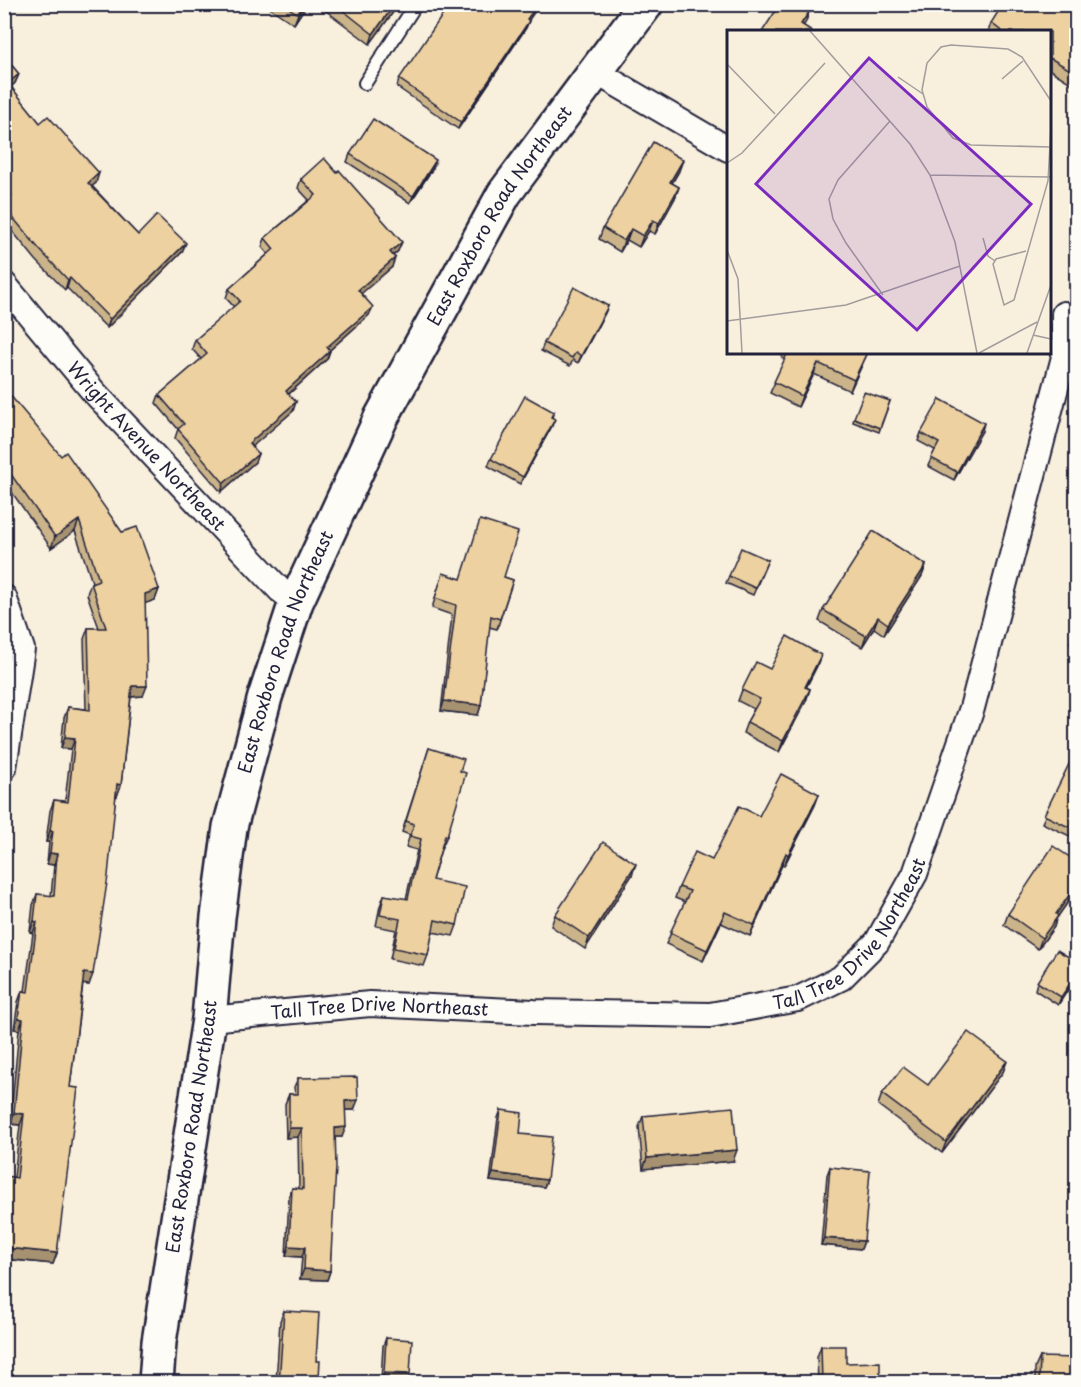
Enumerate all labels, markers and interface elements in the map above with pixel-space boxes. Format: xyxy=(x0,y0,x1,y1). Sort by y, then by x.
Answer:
inset map xyxy=(727,30,1051,354)
street label: East Roxboro Road Northeast xyxy=(419,99,578,330)
street label: Wright Avenue Northeast xyxy=(62,355,233,536)
street label: East Roxboro Road Northeast xyxy=(230,526,339,776)
street label: Tall Tree Drive Northeast xyxy=(770,854,932,1015)
street label: Tall Tree Drive Northeast xyxy=(269,989,489,1025)
street label: East Roxboro Road Northeast xyxy=(158,999,223,1255)

